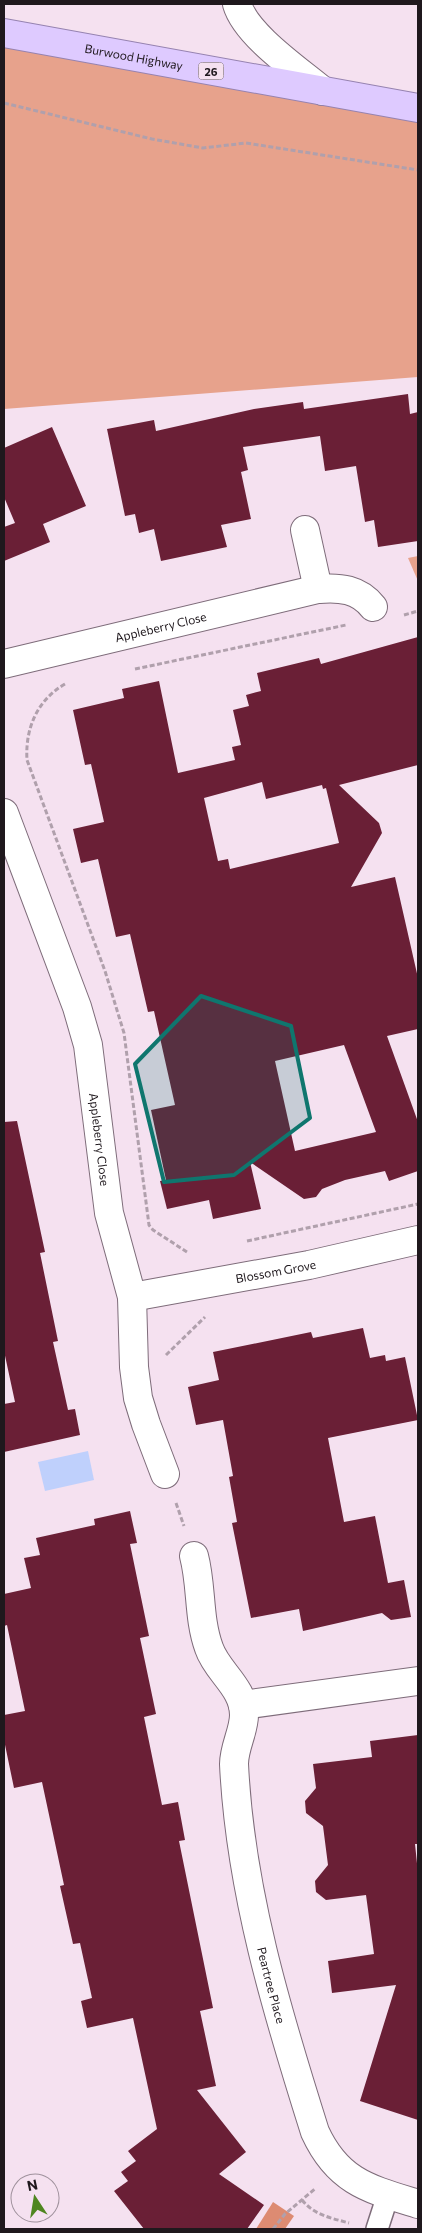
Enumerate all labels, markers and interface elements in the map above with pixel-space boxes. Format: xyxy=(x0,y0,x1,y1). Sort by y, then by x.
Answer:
street label: Burwood Highway xyxy=(84,41,184,72)
road number: 26 xyxy=(198,62,224,80)
street label: Appleberry Close xyxy=(113,609,208,644)
street label: Appleberry Close xyxy=(87,1092,113,1187)
street label: Blossom Grove xyxy=(234,1257,317,1285)
street label: Peartree Place xyxy=(255,1945,288,2025)
north arrow xyxy=(10,2173,60,2223)
text: N xyxy=(25,2175,39,2194)

